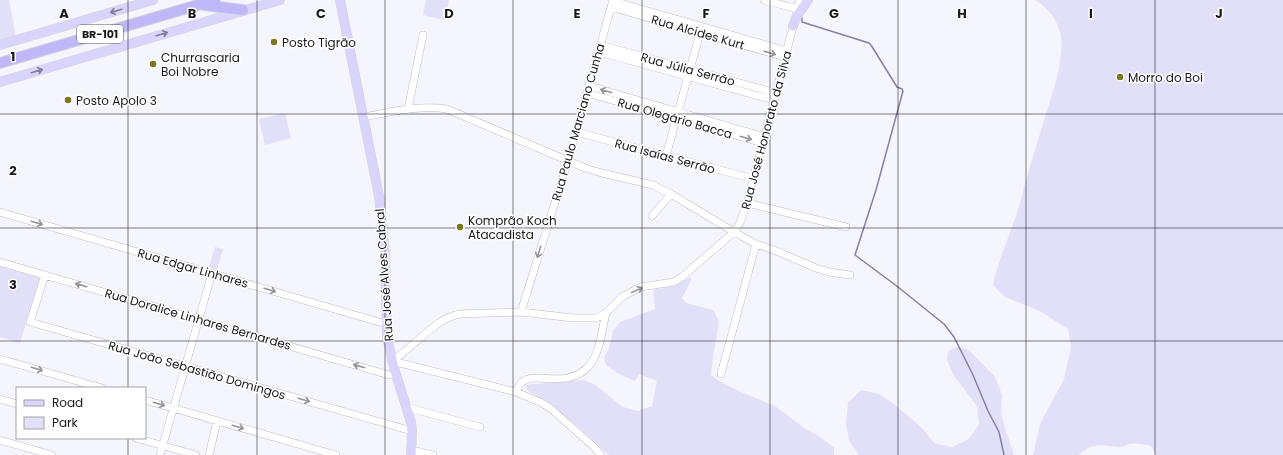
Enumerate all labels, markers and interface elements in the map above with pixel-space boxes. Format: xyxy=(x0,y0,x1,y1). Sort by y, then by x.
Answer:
text: A xyxy=(59,4,69,23)
text: B xyxy=(188,4,197,23)
text: C xyxy=(316,4,326,23)
text: D xyxy=(444,4,454,23)
text: E xyxy=(573,4,581,23)
text: F xyxy=(702,4,710,23)
text: G xyxy=(829,4,839,23)
text: H xyxy=(957,4,967,23)
text: I xyxy=(1089,4,1093,23)
text: J xyxy=(1215,4,1223,23)
one-way arrow xyxy=(109,8,122,15)
street label: Rua Alcides Kurt xyxy=(649,11,747,53)
road number: BR-101 xyxy=(77,25,123,43)
one-way arrow xyxy=(155,30,168,37)
place label: Posto Tigrão xyxy=(282,34,356,51)
marker: Posto Tigrão xyxy=(269,37,279,47)
street label: Rua Paulo Marciano Cunha xyxy=(547,41,609,203)
text: 1 xyxy=(11,47,15,66)
street label: Rua Júlia Serrão xyxy=(639,48,737,90)
place label: Churrascaria Boi Nobre xyxy=(161,49,240,80)
street label: Rua José Honorato da Silva xyxy=(737,49,795,211)
one-way arrow xyxy=(763,50,776,57)
marker: Churrascaria Boi Nobre xyxy=(148,59,158,69)
one-way arrow xyxy=(31,67,44,74)
place label: Morro do Boi xyxy=(1128,69,1203,86)
marker: Morro do Boi xyxy=(1115,72,1125,82)
one-way arrow xyxy=(600,87,613,94)
place label: Posto Apolo 3 xyxy=(76,92,157,109)
street label: Rua Olegário Bacca xyxy=(616,93,734,143)
marker: Posto Apolo 3 xyxy=(63,95,73,105)
street label: Rua Isaías Serrão xyxy=(613,134,717,178)
one-way arrow xyxy=(739,135,752,142)
text: 2 xyxy=(9,161,17,180)
street label: Rua José Alves Cabral xyxy=(371,208,397,342)
place label: Komprão Koch Atacadista xyxy=(468,212,557,243)
one-way arrow xyxy=(31,220,44,227)
marker: Komprão Koch Atacadista xyxy=(455,222,465,232)
street label: Rua Edgar Linhares xyxy=(136,244,250,292)
one-way arrow xyxy=(535,246,542,259)
text: 3 xyxy=(9,275,17,294)
one-way arrow xyxy=(75,281,88,288)
street label: Rua Doralice Linhares Bernardes xyxy=(103,284,293,354)
one-way arrow xyxy=(631,285,643,293)
one-way arrow xyxy=(263,287,276,294)
street label: Rua João Sebastião Domingos xyxy=(106,336,288,404)
one-way arrow xyxy=(352,362,365,369)
one-way arrow xyxy=(31,366,44,373)
legend xyxy=(16,387,146,439)
text: Road xyxy=(52,394,83,411)
one-way arrow xyxy=(297,397,310,404)
one-way arrow xyxy=(153,401,166,408)
text: Park xyxy=(52,414,79,431)
one-way arrow xyxy=(231,424,244,431)

